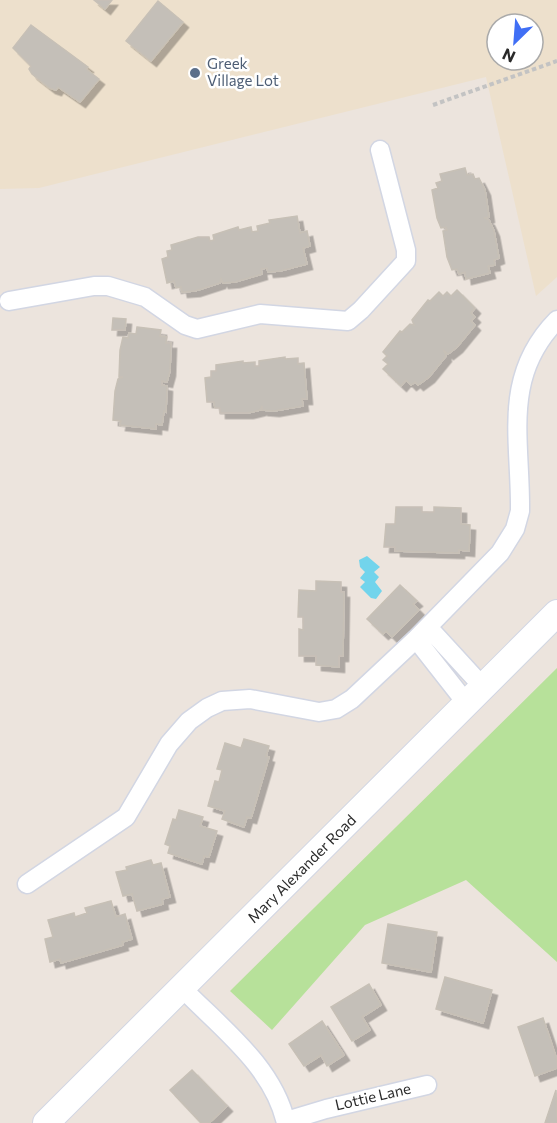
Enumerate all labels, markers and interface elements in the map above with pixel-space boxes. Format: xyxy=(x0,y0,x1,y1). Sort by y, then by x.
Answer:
north arrow xyxy=(485,12,545,72)
text: N xyxy=(499,45,518,67)
place label: Greek Village Lot xyxy=(207,54,279,89)
marker: Greek Village Lot xyxy=(188,66,202,80)
street label: Mary Alexander Road xyxy=(243,810,359,926)
street label: Lottie Lane xyxy=(333,1079,413,1113)

